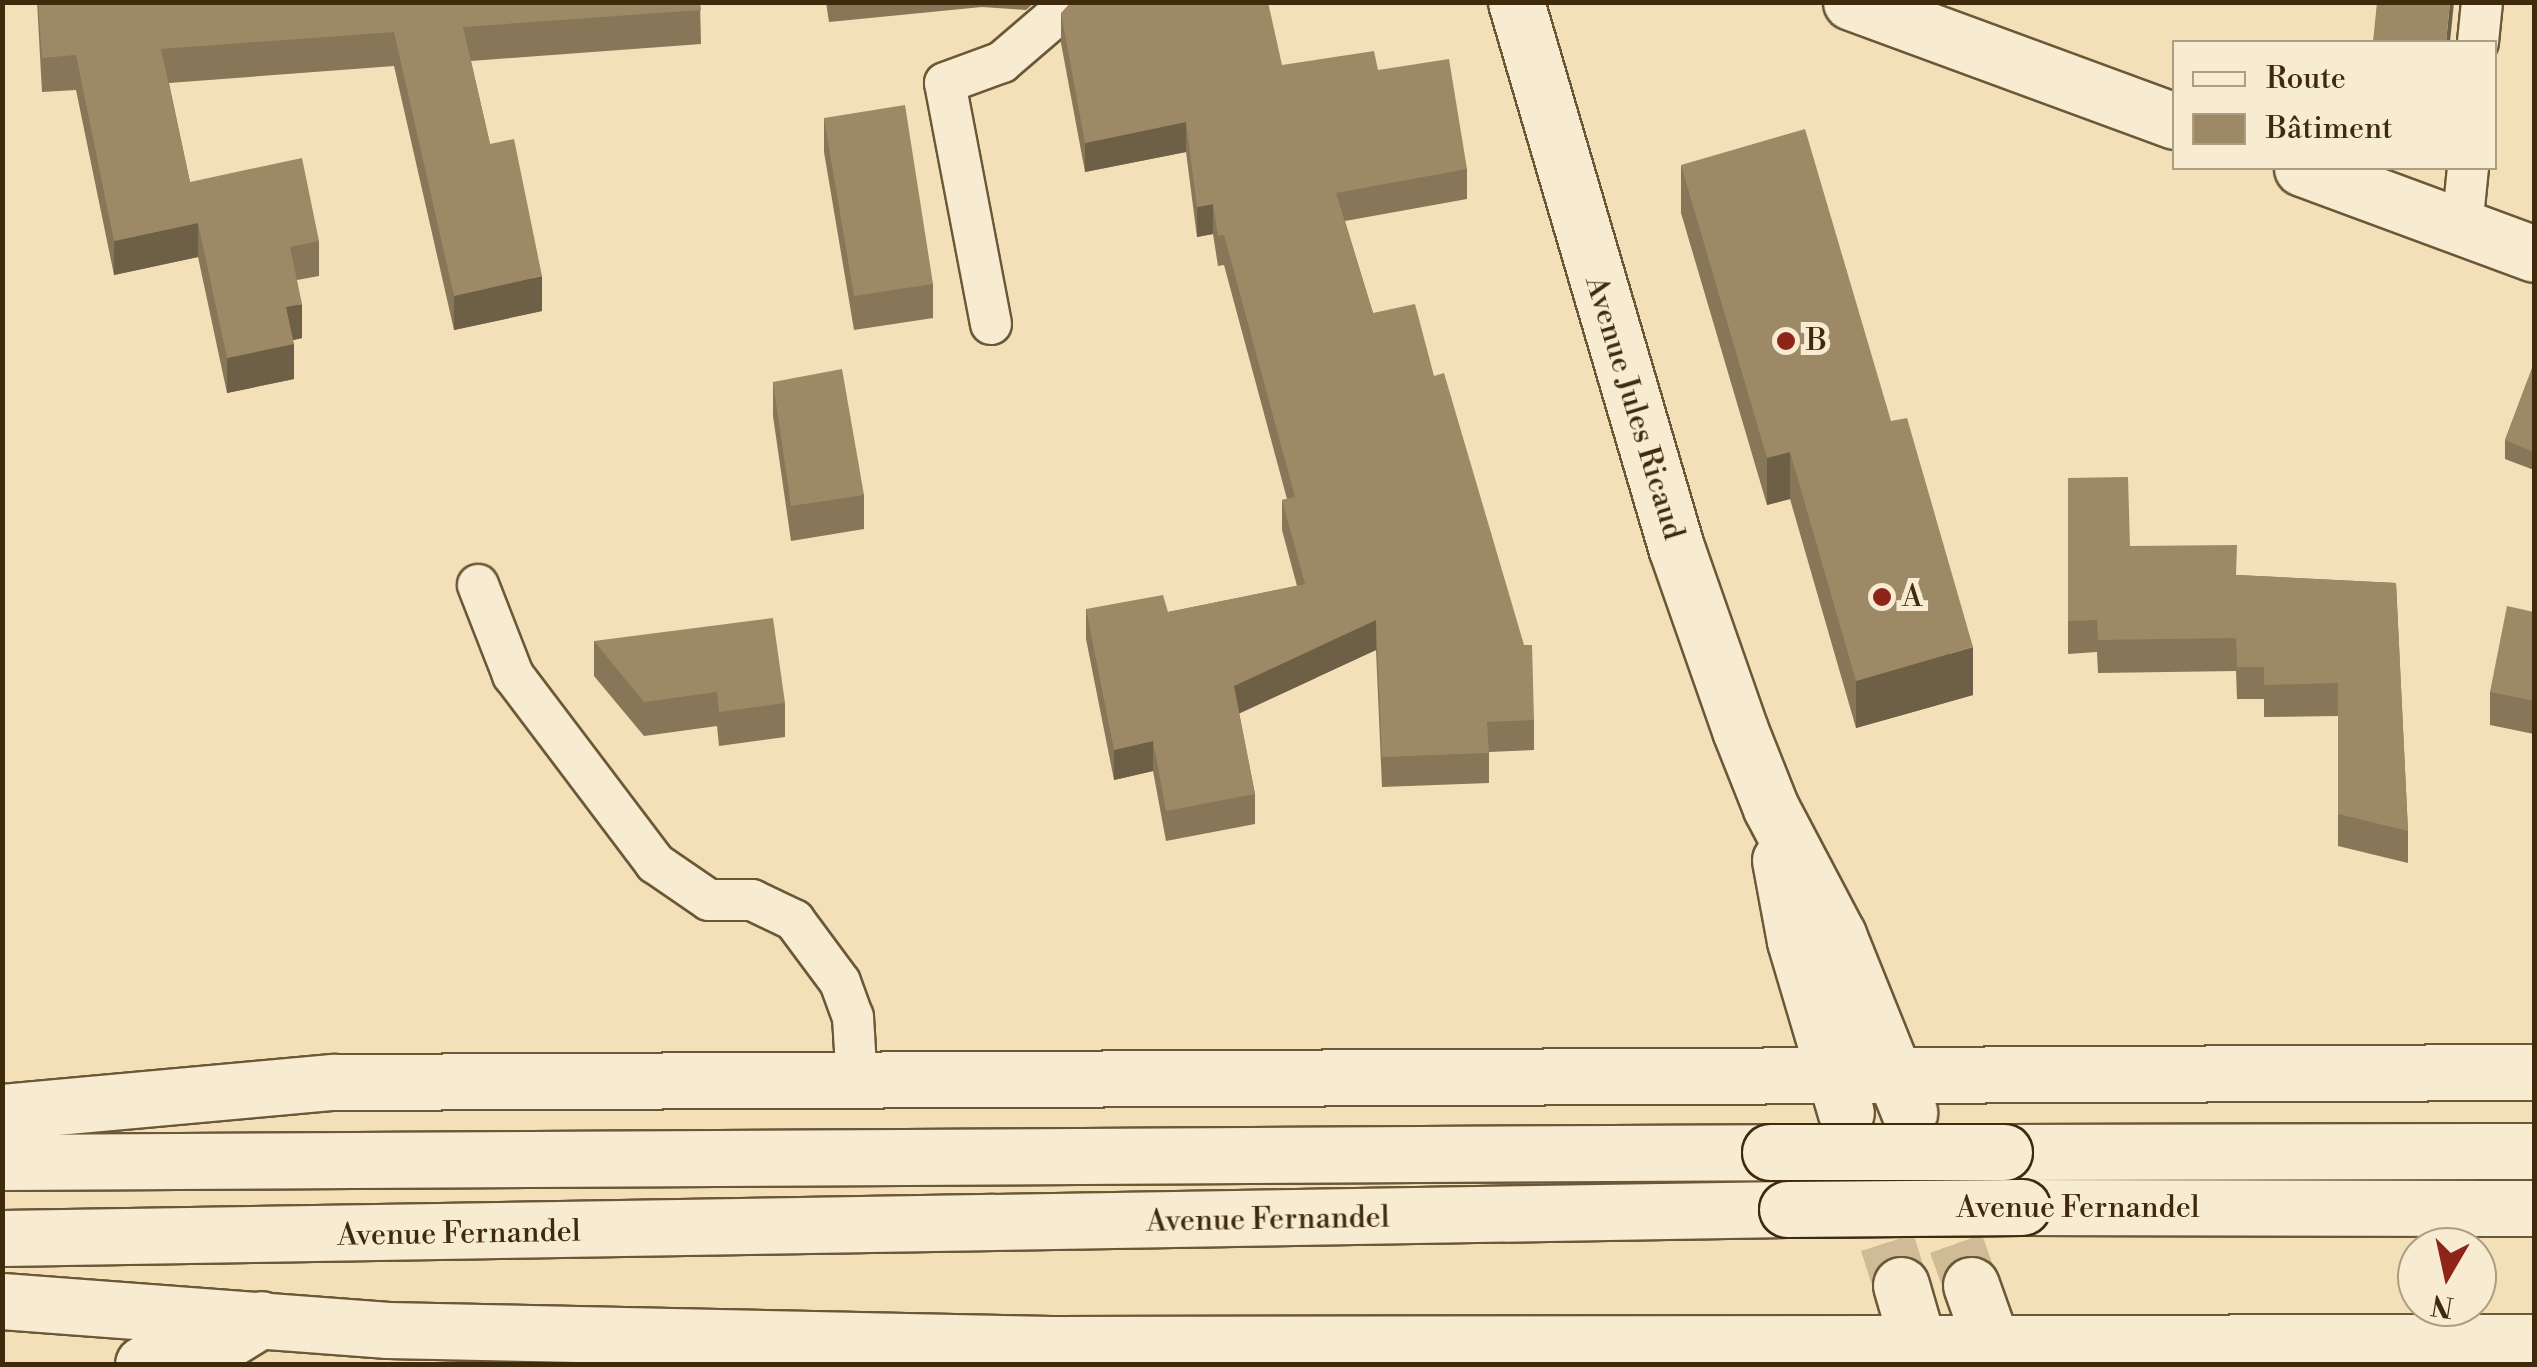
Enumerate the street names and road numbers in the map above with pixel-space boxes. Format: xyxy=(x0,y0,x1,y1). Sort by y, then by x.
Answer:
street label: Avenue Jules Ricaud xyxy=(1577,272,1691,544)
street label: Avenue Fernandel xyxy=(1956,1190,2200,1226)
street label: Avenue Fernandel xyxy=(1146,1200,1390,1240)
street label: Avenue Fernandel xyxy=(337,1214,581,1254)

